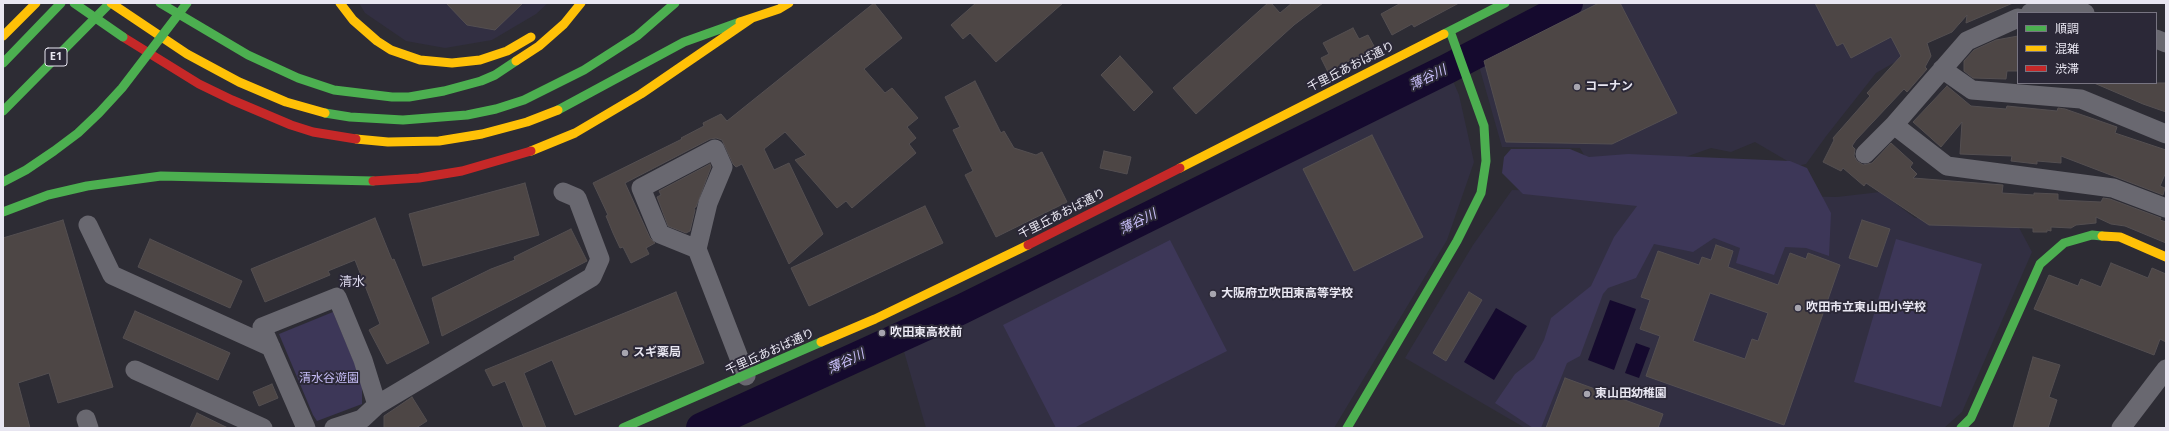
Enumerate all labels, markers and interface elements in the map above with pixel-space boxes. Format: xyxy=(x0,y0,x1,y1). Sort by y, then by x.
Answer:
legend xyxy=(2017,12,2157,84)
text: 順調 xyxy=(2055,20,2079,37)
street label: 千里丘あおば通り xyxy=(1305,39,1397,95)
text: 混雑 xyxy=(2055,40,2079,57)
road number: E1 xyxy=(45,48,67,66)
text: 渋滞 xyxy=(2055,60,2079,77)
water label: 薄谷川 xyxy=(1407,62,1449,94)
place label: コーナン xyxy=(1585,80,1633,94)
marker: コーナン xyxy=(1572,82,1582,92)
street label: 千里丘あおば通り xyxy=(1016,186,1108,242)
water label: 薄谷川 xyxy=(1117,206,1159,238)
district label: 清水 xyxy=(339,274,365,290)
place label: 大阪府立吹田東高等学校 xyxy=(1221,287,1353,301)
marker: 大阪府立吹田東高等学校 xyxy=(1208,289,1218,299)
place label: 吹田市立東山田小学校 xyxy=(1806,301,1926,315)
marker: 吹田市立東山田小学校 xyxy=(1793,303,1803,313)
street label: 千里丘あおば通り xyxy=(723,326,817,378)
place label: 吹田東高校前 xyxy=(890,326,962,340)
marker: 吹田東高校前 xyxy=(877,328,887,338)
place label: スギ薬局 xyxy=(633,346,681,360)
water label: 薄谷川 xyxy=(825,347,867,377)
marker: スギ薬局 xyxy=(620,348,630,358)
park label: 清水谷遊園 xyxy=(299,372,359,386)
place label: 東山田幼稚園 xyxy=(1595,387,1667,401)
marker: 東山田幼稚園 xyxy=(1582,389,1592,399)

